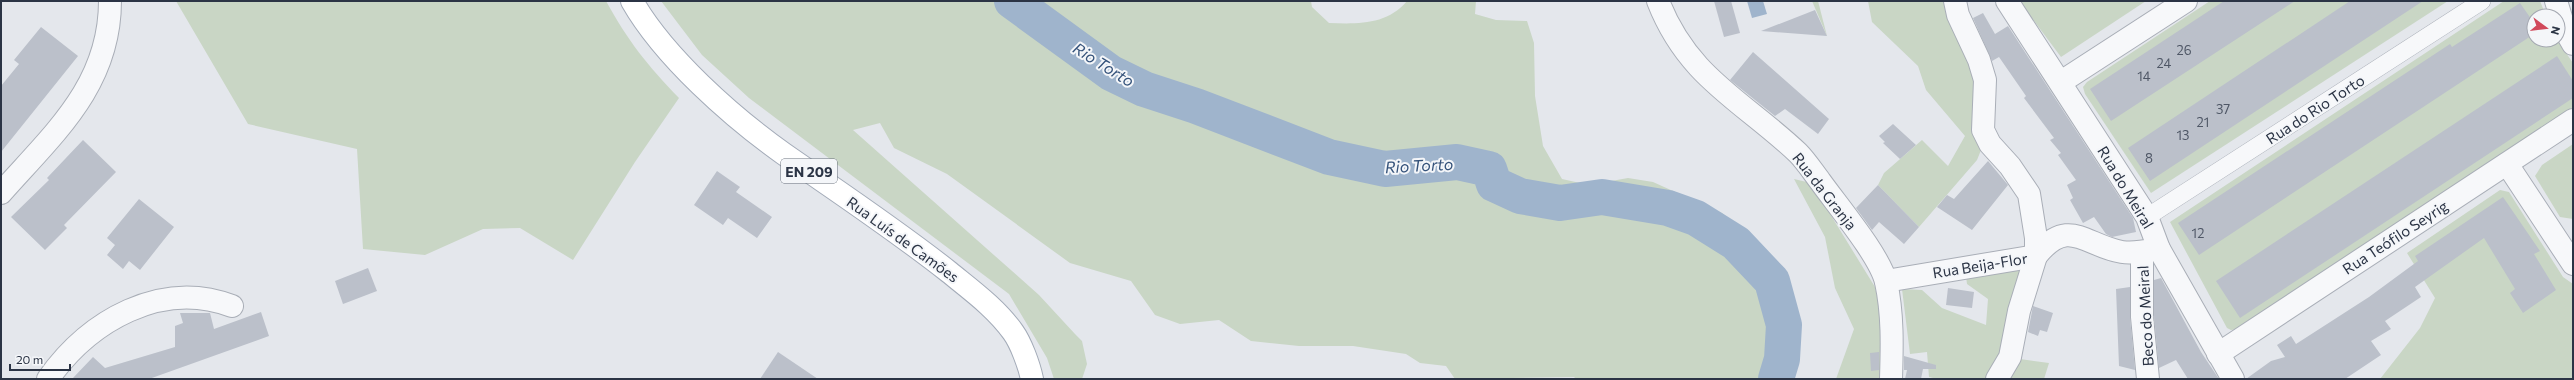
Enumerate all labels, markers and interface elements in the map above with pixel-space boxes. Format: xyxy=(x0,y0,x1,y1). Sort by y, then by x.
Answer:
north arrow xyxy=(2526,8,2566,48)
text: N xyxy=(2549,25,2563,36)
water label: Rio Torto xyxy=(1070,38,1138,90)
house number: 26 xyxy=(2176,42,2192,58)
house number: 24 xyxy=(2157,55,2172,71)
house number: 14 xyxy=(2137,68,2151,84)
street label: Rua do Rio Torto xyxy=(2262,70,2368,148)
house number: 37 xyxy=(2216,101,2230,117)
house number: 21 xyxy=(2197,114,2209,130)
house number: 13 xyxy=(2177,127,2189,143)
street label: Rua do Meiral xyxy=(2094,142,2158,232)
street label: Rua da Granja xyxy=(1789,149,1861,233)
house number: 8 xyxy=(2145,150,2153,166)
water label: Rio Torto xyxy=(1384,154,1454,176)
road number: EN 209 xyxy=(781,159,837,183)
street label: Rua Luís de Camões xyxy=(844,192,963,286)
street label: Rua Teófilo Seyrig xyxy=(2339,196,2451,278)
house number: 12 xyxy=(2192,225,2204,241)
street label: Rua Beija-Flor xyxy=(1931,249,2029,281)
street label: Beco do Meiral xyxy=(2133,265,2157,367)
scale bar xyxy=(10,346,70,372)
text: 20 m xyxy=(16,352,43,366)

